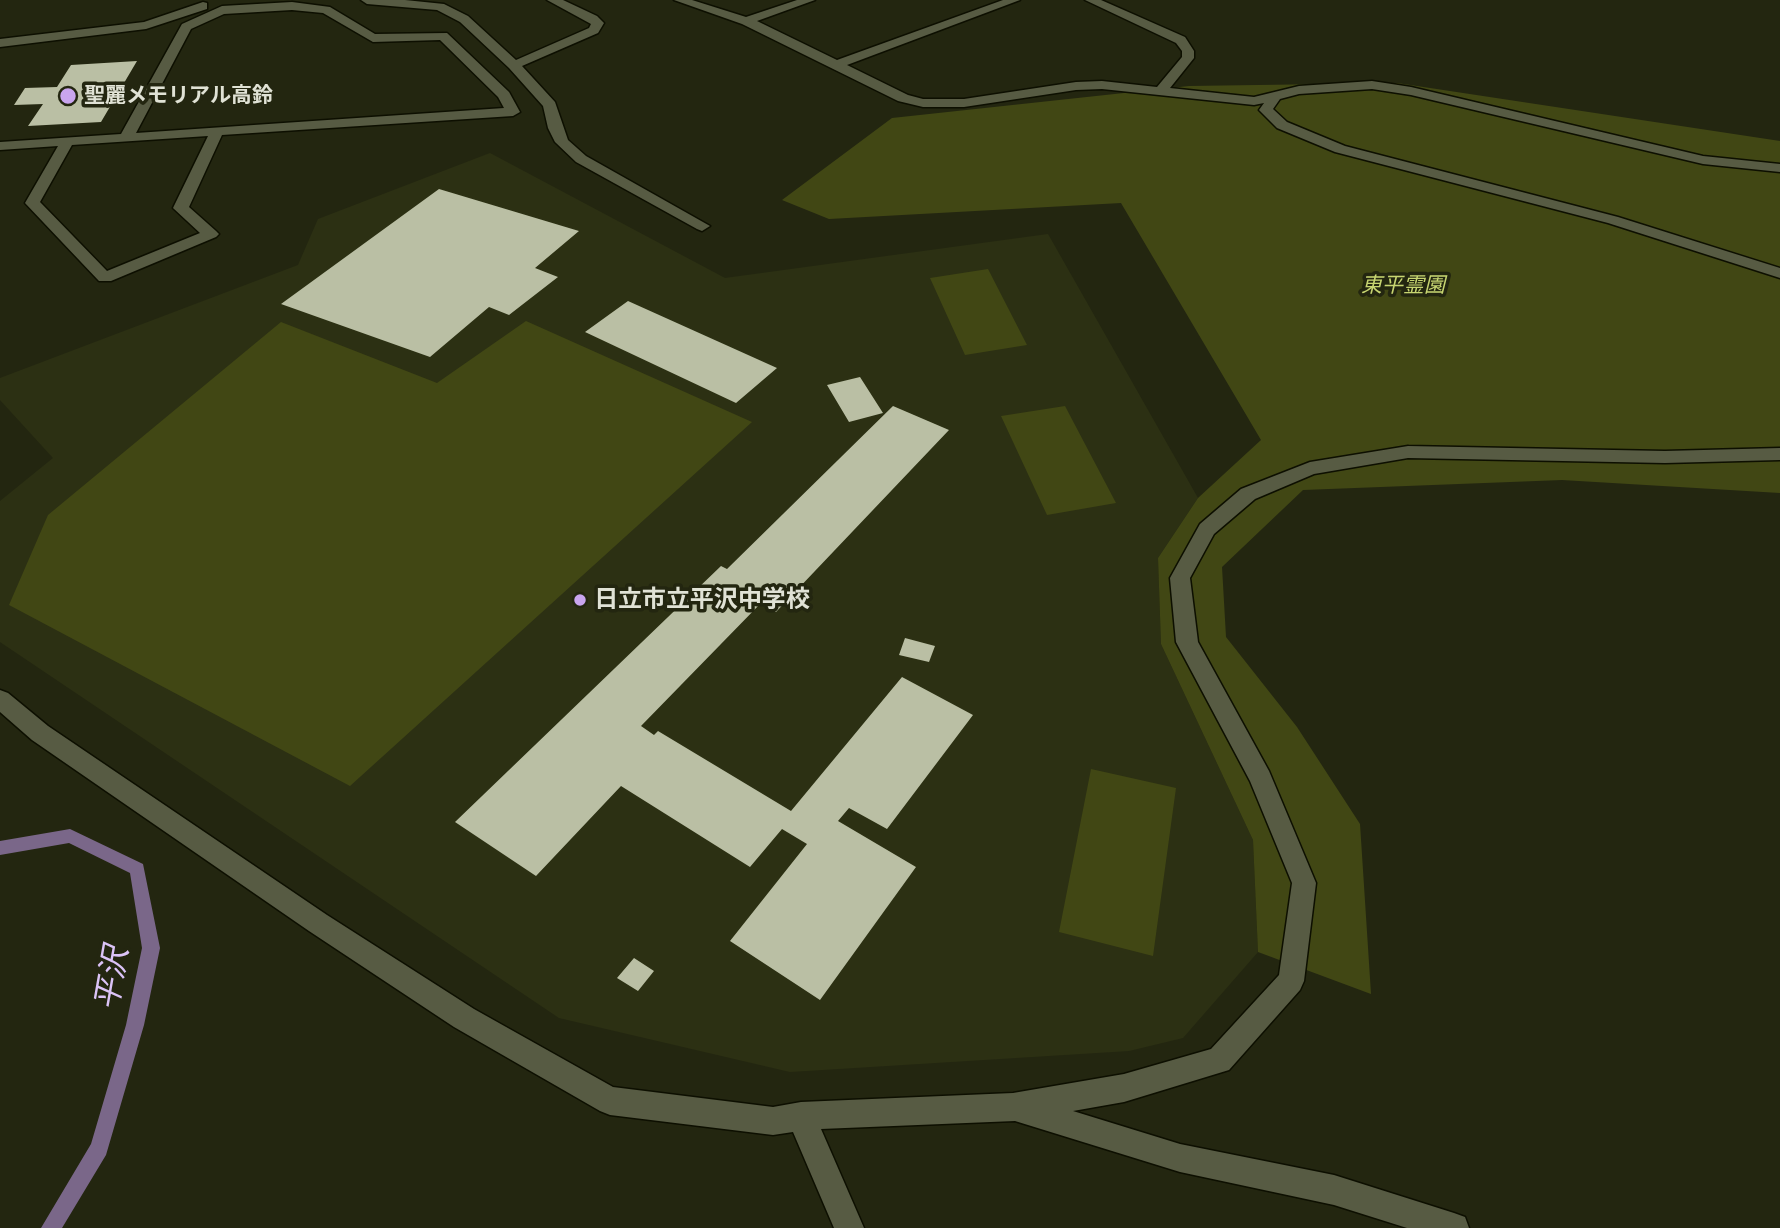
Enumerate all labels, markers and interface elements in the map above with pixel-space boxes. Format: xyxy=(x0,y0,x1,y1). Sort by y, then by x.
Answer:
place label: 聖麗メモリアル高鈴 xyxy=(84,83,273,109)
marker: 聖麗メモリアル高鈴 xyxy=(58,86,78,106)
park label: 東平霊園 xyxy=(1361,273,1445,299)
place label: 日立市立平沢中学校 xyxy=(594,586,810,614)
marker: 日立市立平沢中学校 xyxy=(572,592,588,608)
water label: 平沢 xyxy=(89,944,137,1014)

